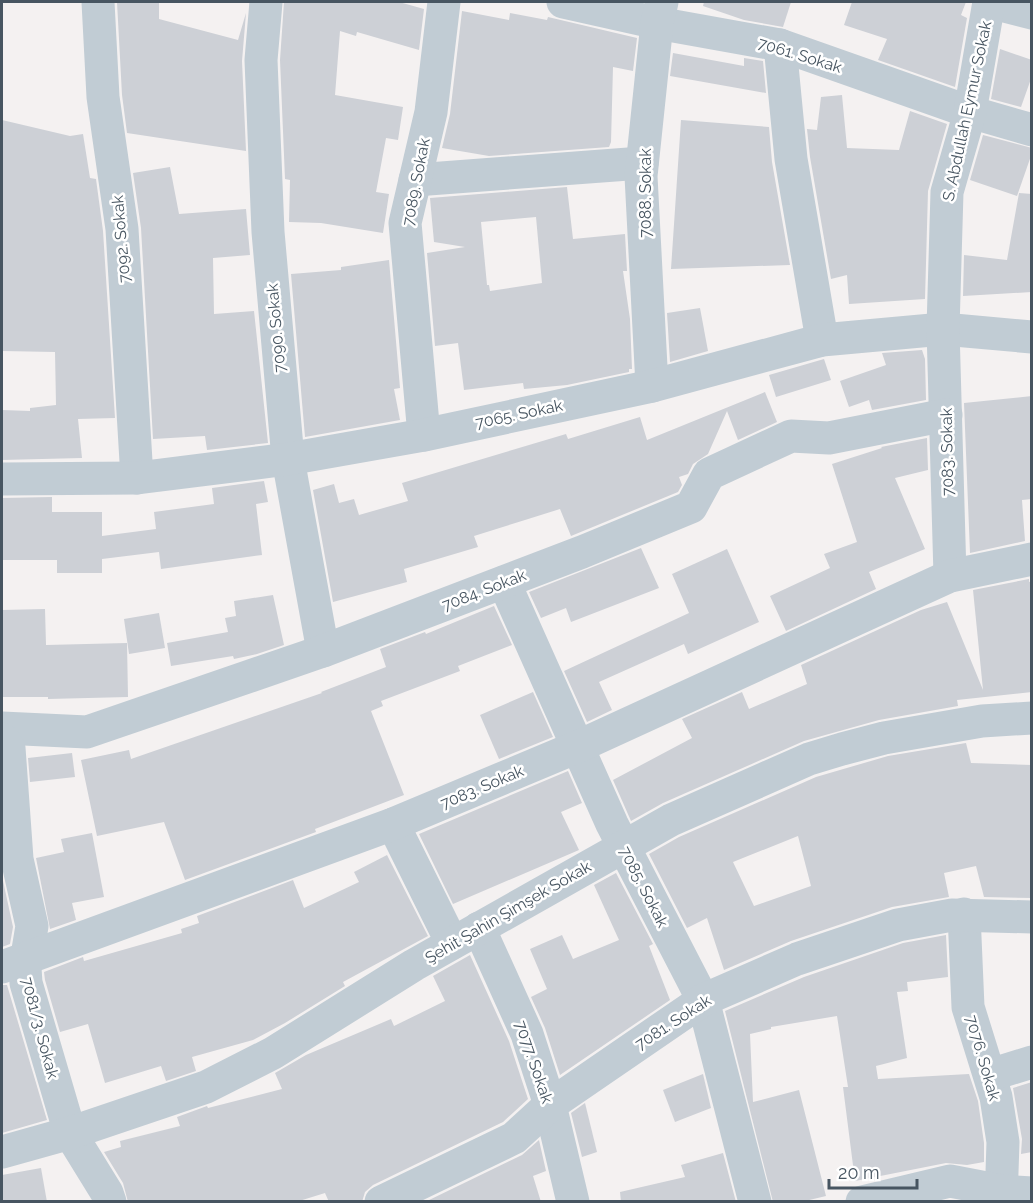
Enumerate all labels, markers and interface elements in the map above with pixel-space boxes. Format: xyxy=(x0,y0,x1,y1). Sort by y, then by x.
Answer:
street label: S. Abdullah Eymur Sokak xyxy=(939,19,996,203)
street label: 7061. Sokak xyxy=(756,33,845,77)
street label: 7089. Sokak xyxy=(398,136,434,228)
street label: 7088. Sokak xyxy=(636,148,655,238)
street label: 7092. Sokak xyxy=(108,194,134,284)
street label: 7090. Sokak xyxy=(263,282,289,373)
street label: 7065. Sokak xyxy=(474,395,565,433)
street label: 7083. Sokak xyxy=(937,407,957,496)
street label: 7084. Sokak xyxy=(439,565,529,615)
street label: 7083. Sokak xyxy=(438,761,527,813)
street label: 7085. Sokak xyxy=(615,843,673,931)
street label: Şehit Şahin Şimşek Sokak xyxy=(422,856,595,967)
street label: 7081/3. Sokak xyxy=(17,975,63,1081)
street label: 7081. Sokak xyxy=(632,990,715,1054)
street label: 7076. Sokak xyxy=(962,1013,1004,1104)
street label: 7077. Sokak xyxy=(511,1018,557,1106)
scale bar xyxy=(829,1152,918,1190)
text: 20 m xyxy=(838,1162,880,1183)

